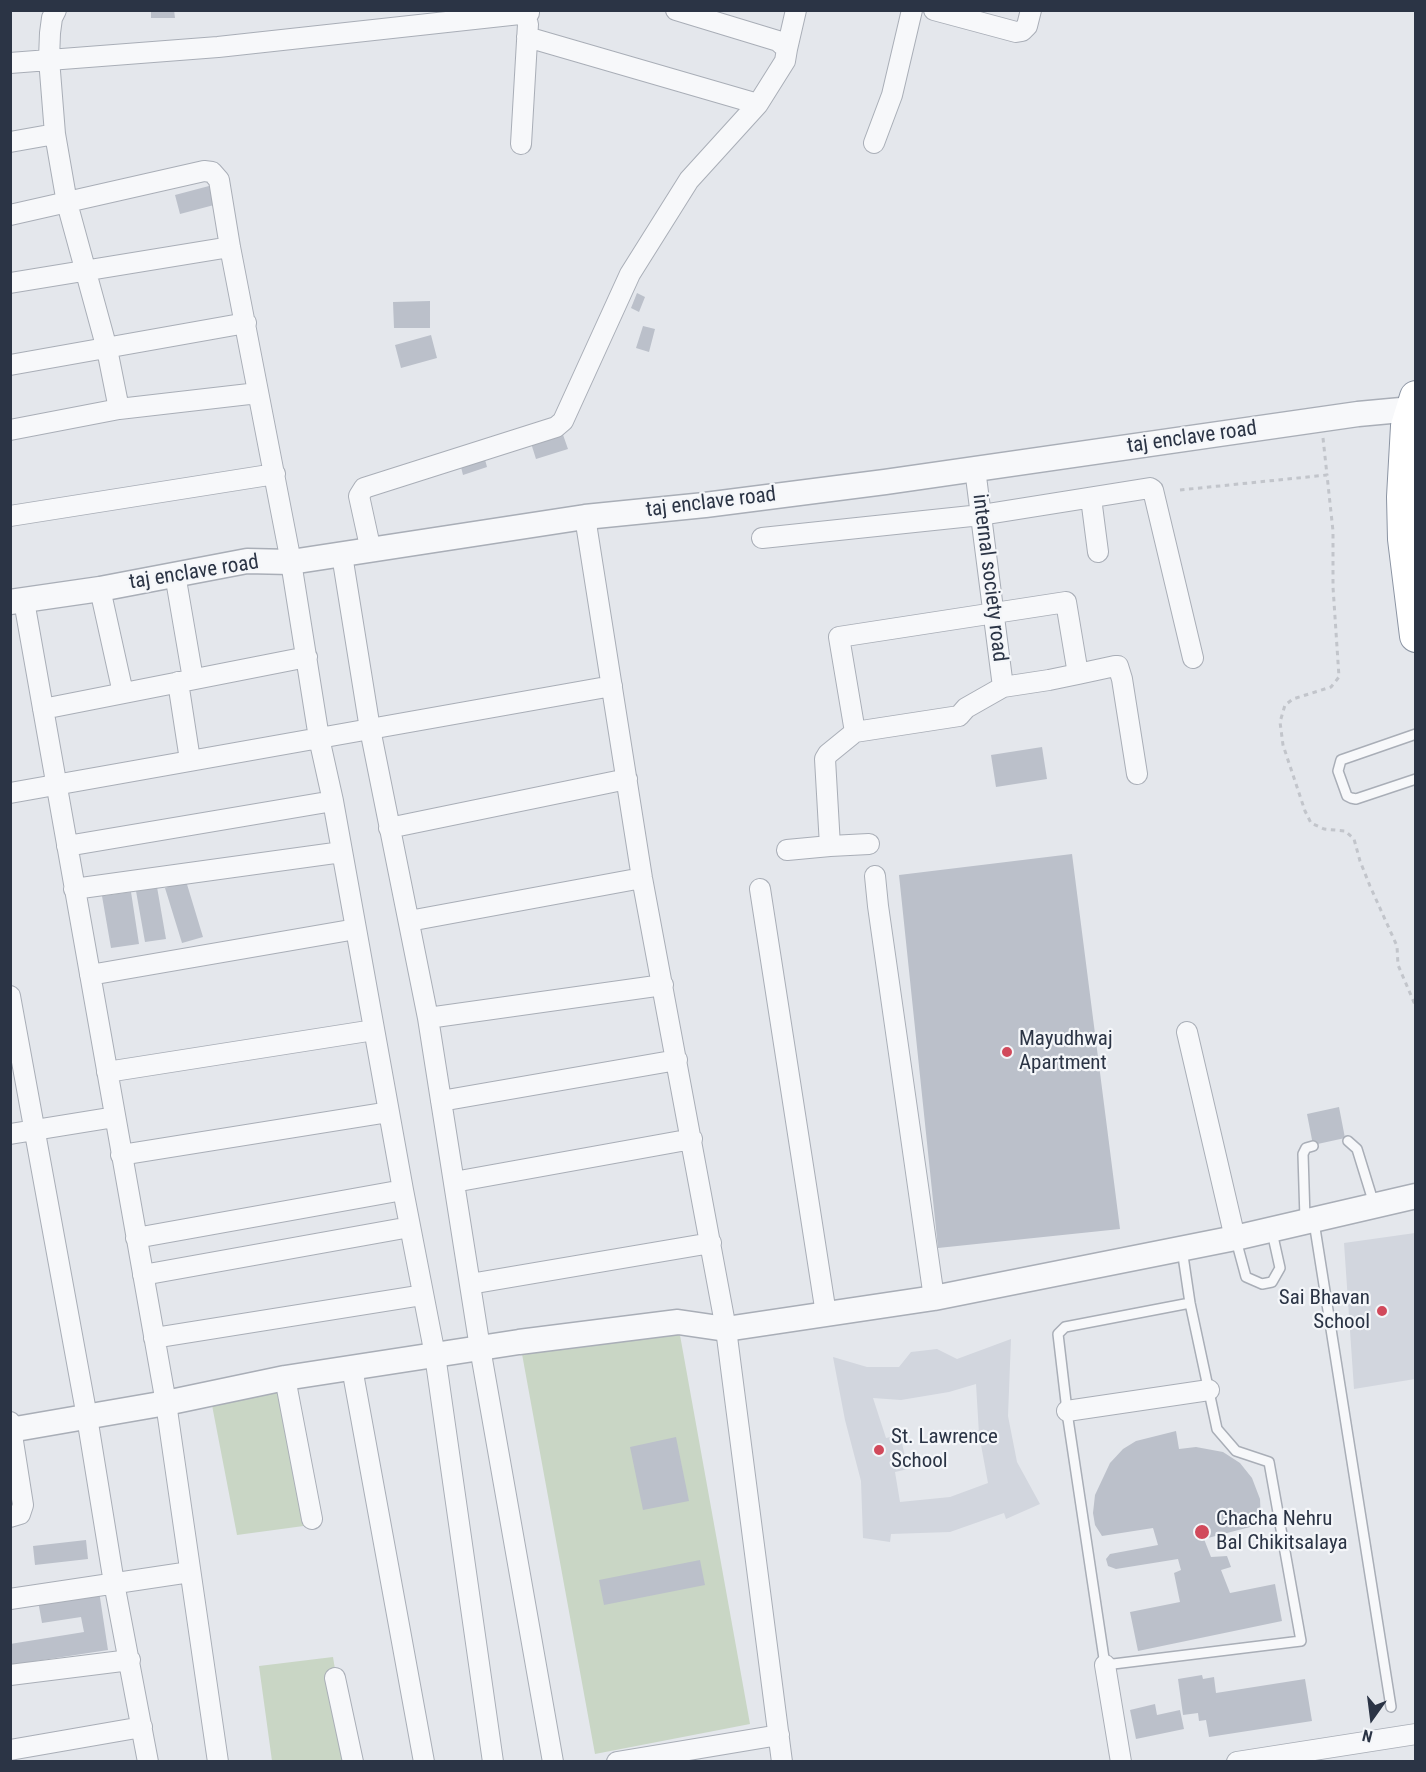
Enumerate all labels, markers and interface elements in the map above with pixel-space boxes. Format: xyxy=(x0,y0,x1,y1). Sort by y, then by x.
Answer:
street label: taj enclave road xyxy=(1125,416,1259,460)
street label: taj enclave road xyxy=(644,483,778,523)
street label: internal society road xyxy=(966,493,1012,663)
street label: taj enclave road xyxy=(127,550,261,596)
place label: Mayudhwaj Apartment xyxy=(1019,1027,1113,1077)
marker: Mayudhwaj Apartment xyxy=(1000,1045,1014,1059)
place label: Sai Bhavan School xyxy=(1279,1286,1370,1336)
marker: Sai Bhavan School xyxy=(1375,1304,1389,1318)
place label: St. Lawrence School xyxy=(891,1425,998,1475)
marker: St. Lawrence School xyxy=(872,1443,886,1457)
place label: Chacha Nehru Bal Chikitsalaya xyxy=(1216,1507,1348,1557)
marker: Chacha Nehru Bal Chikitsalaya xyxy=(1193,1523,1211,1541)
north arrow xyxy=(1342,1688,1402,1748)
text: N xyxy=(1360,1726,1375,1746)

